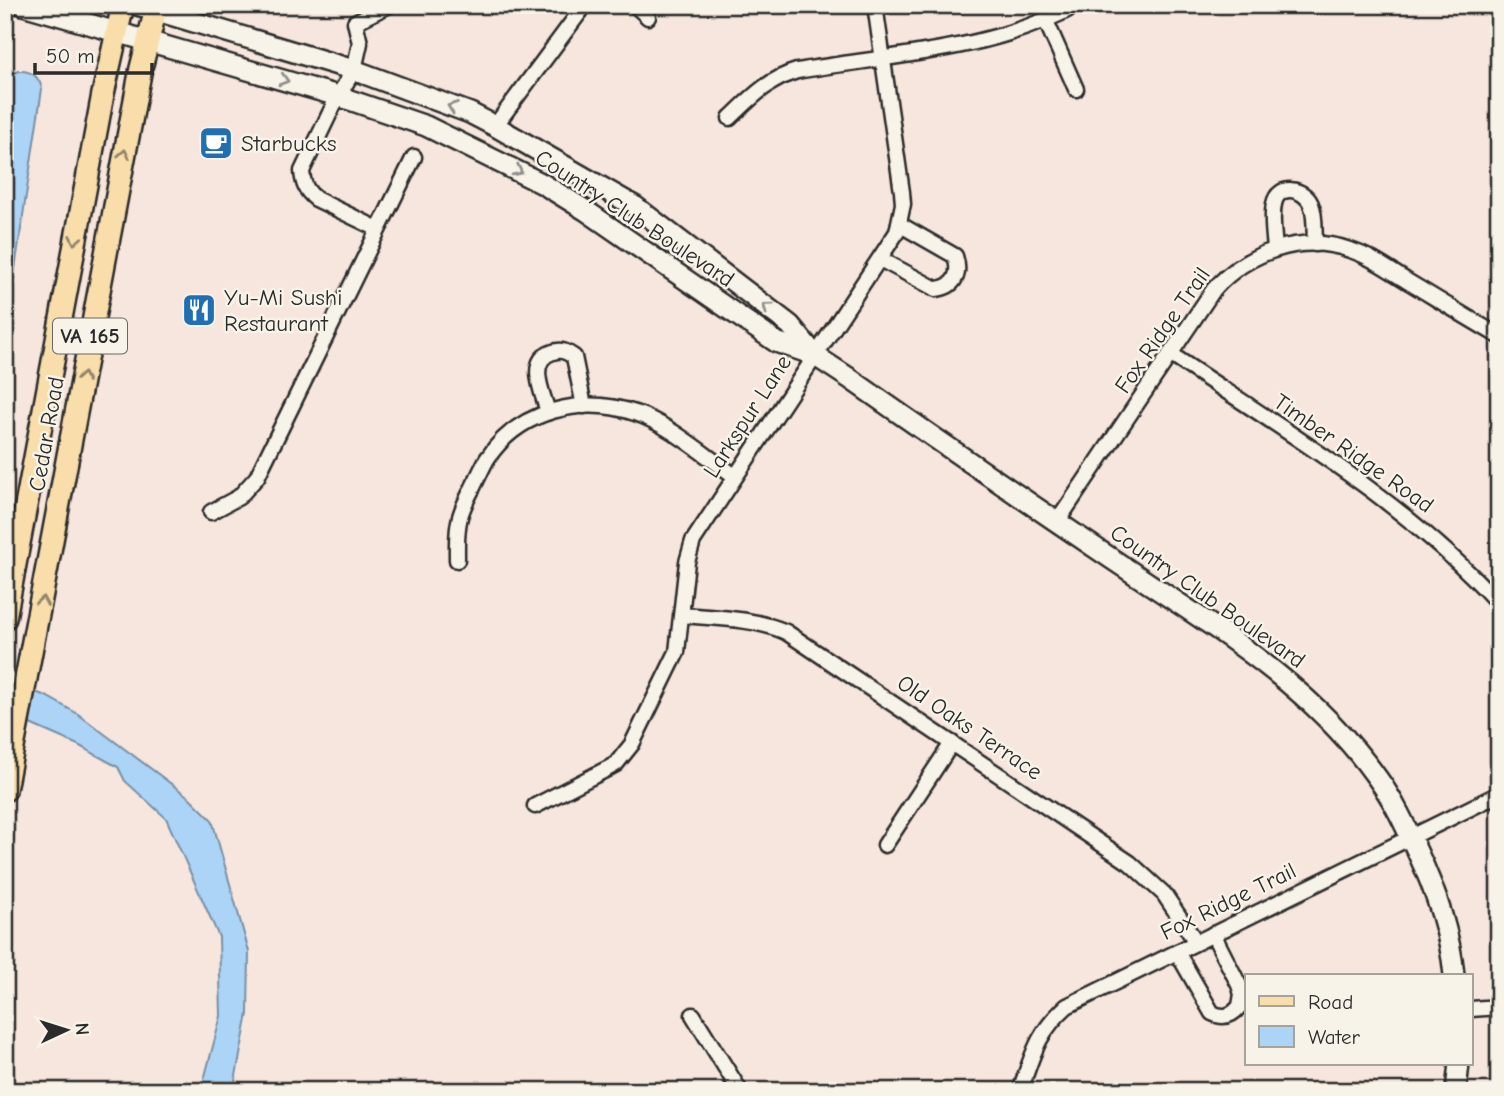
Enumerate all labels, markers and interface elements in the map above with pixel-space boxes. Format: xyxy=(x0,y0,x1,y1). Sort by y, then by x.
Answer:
scale bar xyxy=(35,32,152,76)
text: 50 m xyxy=(46,44,95,68)
one-way arrow xyxy=(278,72,290,87)
one-way arrow xyxy=(447,101,459,115)
cafe icon: Starbucks xyxy=(197,124,235,162)
place label: Starbucks xyxy=(241,130,336,157)
street label: Country Club Boulevard xyxy=(530,144,739,293)
one-way arrow xyxy=(116,148,131,160)
one-way arrow xyxy=(511,162,523,176)
one-way arrow xyxy=(69,234,84,246)
street label: Fox Ridge Trail xyxy=(1109,262,1216,398)
place label: Yu-Mi Sushi Restaurant xyxy=(224,284,342,337)
restaurant icon: Yu-Mi Sushi Restaurant xyxy=(180,291,218,329)
one-way arrow xyxy=(762,303,775,316)
road number: VA 165 xyxy=(53,318,127,354)
street label: Larkspur Lane xyxy=(698,350,797,483)
one-way arrow xyxy=(75,371,90,383)
street label: Cedar Road xyxy=(23,375,70,494)
street label: Timber Ridge Road xyxy=(1269,388,1439,519)
street label: Country Club Boulevard xyxy=(1105,519,1310,674)
one-way arrow xyxy=(34,595,49,607)
street label: Old Oaks Terrace xyxy=(892,669,1047,786)
street label: Fox Ridge Trail xyxy=(1156,857,1300,946)
legend xyxy=(1245,974,1472,1064)
text: Road xyxy=(1308,990,1353,1014)
north arrow xyxy=(32,995,102,1064)
text: N xyxy=(71,1022,93,1036)
text: Water xyxy=(1308,1025,1361,1049)

